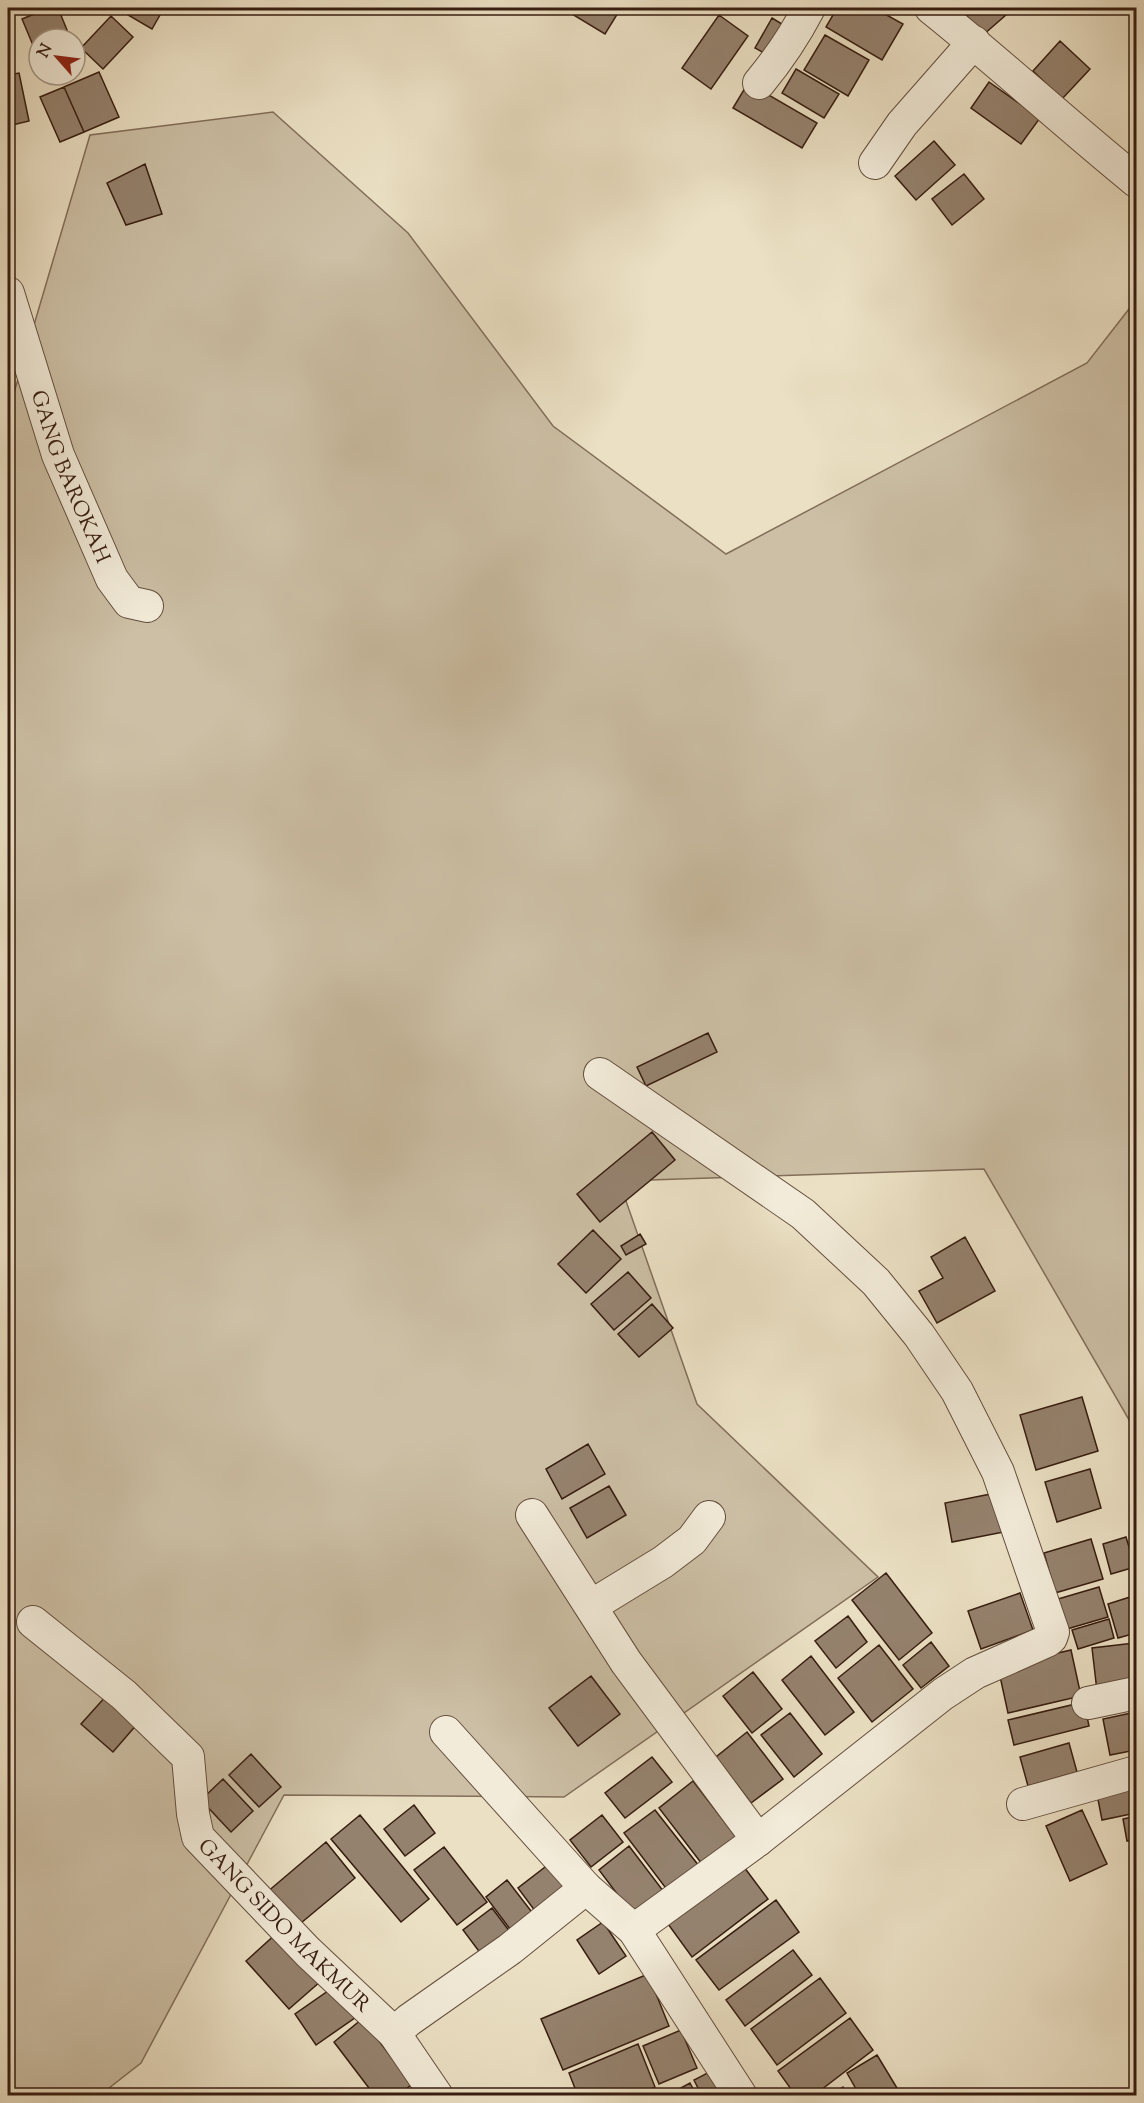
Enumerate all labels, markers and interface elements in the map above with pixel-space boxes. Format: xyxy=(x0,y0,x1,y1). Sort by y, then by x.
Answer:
north arrow xyxy=(27,27,87,87)
text: N xyxy=(33,40,59,62)
street label: GANG BAROKAH xyxy=(22,387,117,569)
street label: GANG SIDO MAKMUR xyxy=(190,1833,376,2020)

